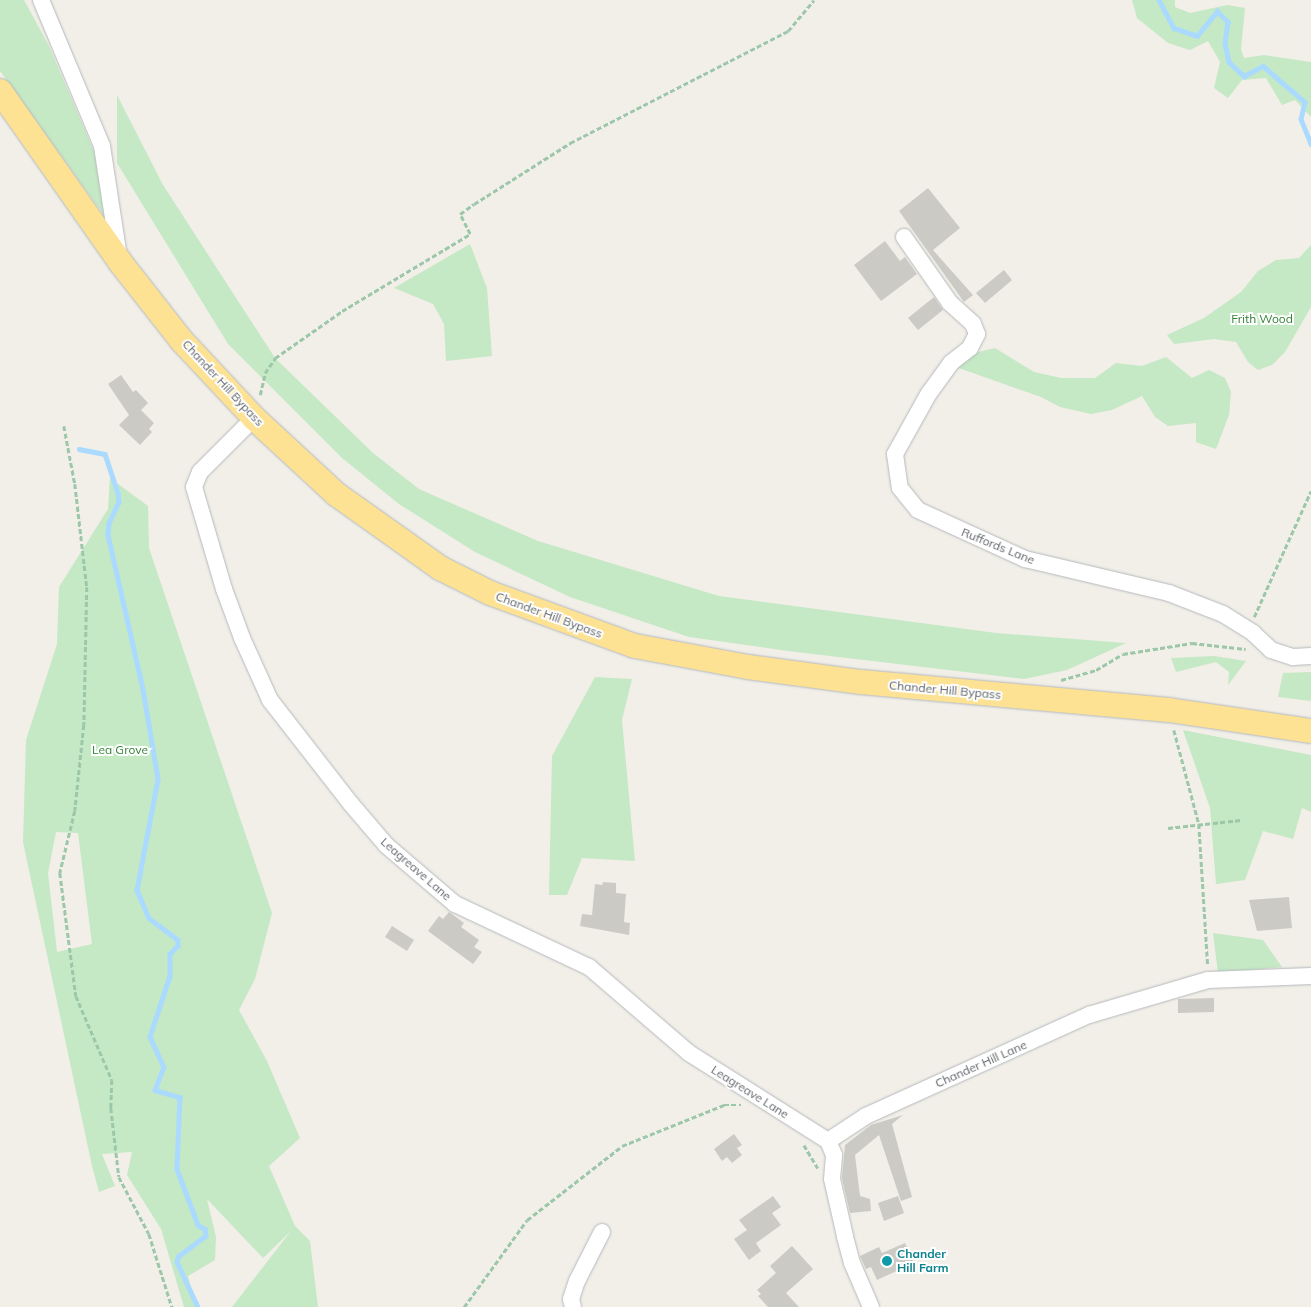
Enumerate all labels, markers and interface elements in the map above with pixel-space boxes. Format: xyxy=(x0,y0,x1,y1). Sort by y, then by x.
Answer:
park label: Frith Wood xyxy=(1231,312,1293,326)
street label: Chander Hill Bypass xyxy=(179,337,267,429)
street label: Ruffords Lane xyxy=(959,525,1037,567)
street label: Chander Hill Bypass xyxy=(494,589,604,641)
street label: Chander Hill Bypass xyxy=(888,678,1002,702)
park label: Lea Grove xyxy=(92,743,148,757)
street label: Leagreave Lane xyxy=(378,834,454,904)
street label: Chander Hill Lane xyxy=(933,1037,1029,1091)
street label: Leagreave Lane xyxy=(709,1062,791,1122)
place label: Chander Hill Farm xyxy=(897,1247,949,1275)
marker: Chander Hill Farm xyxy=(881,1255,893,1267)

